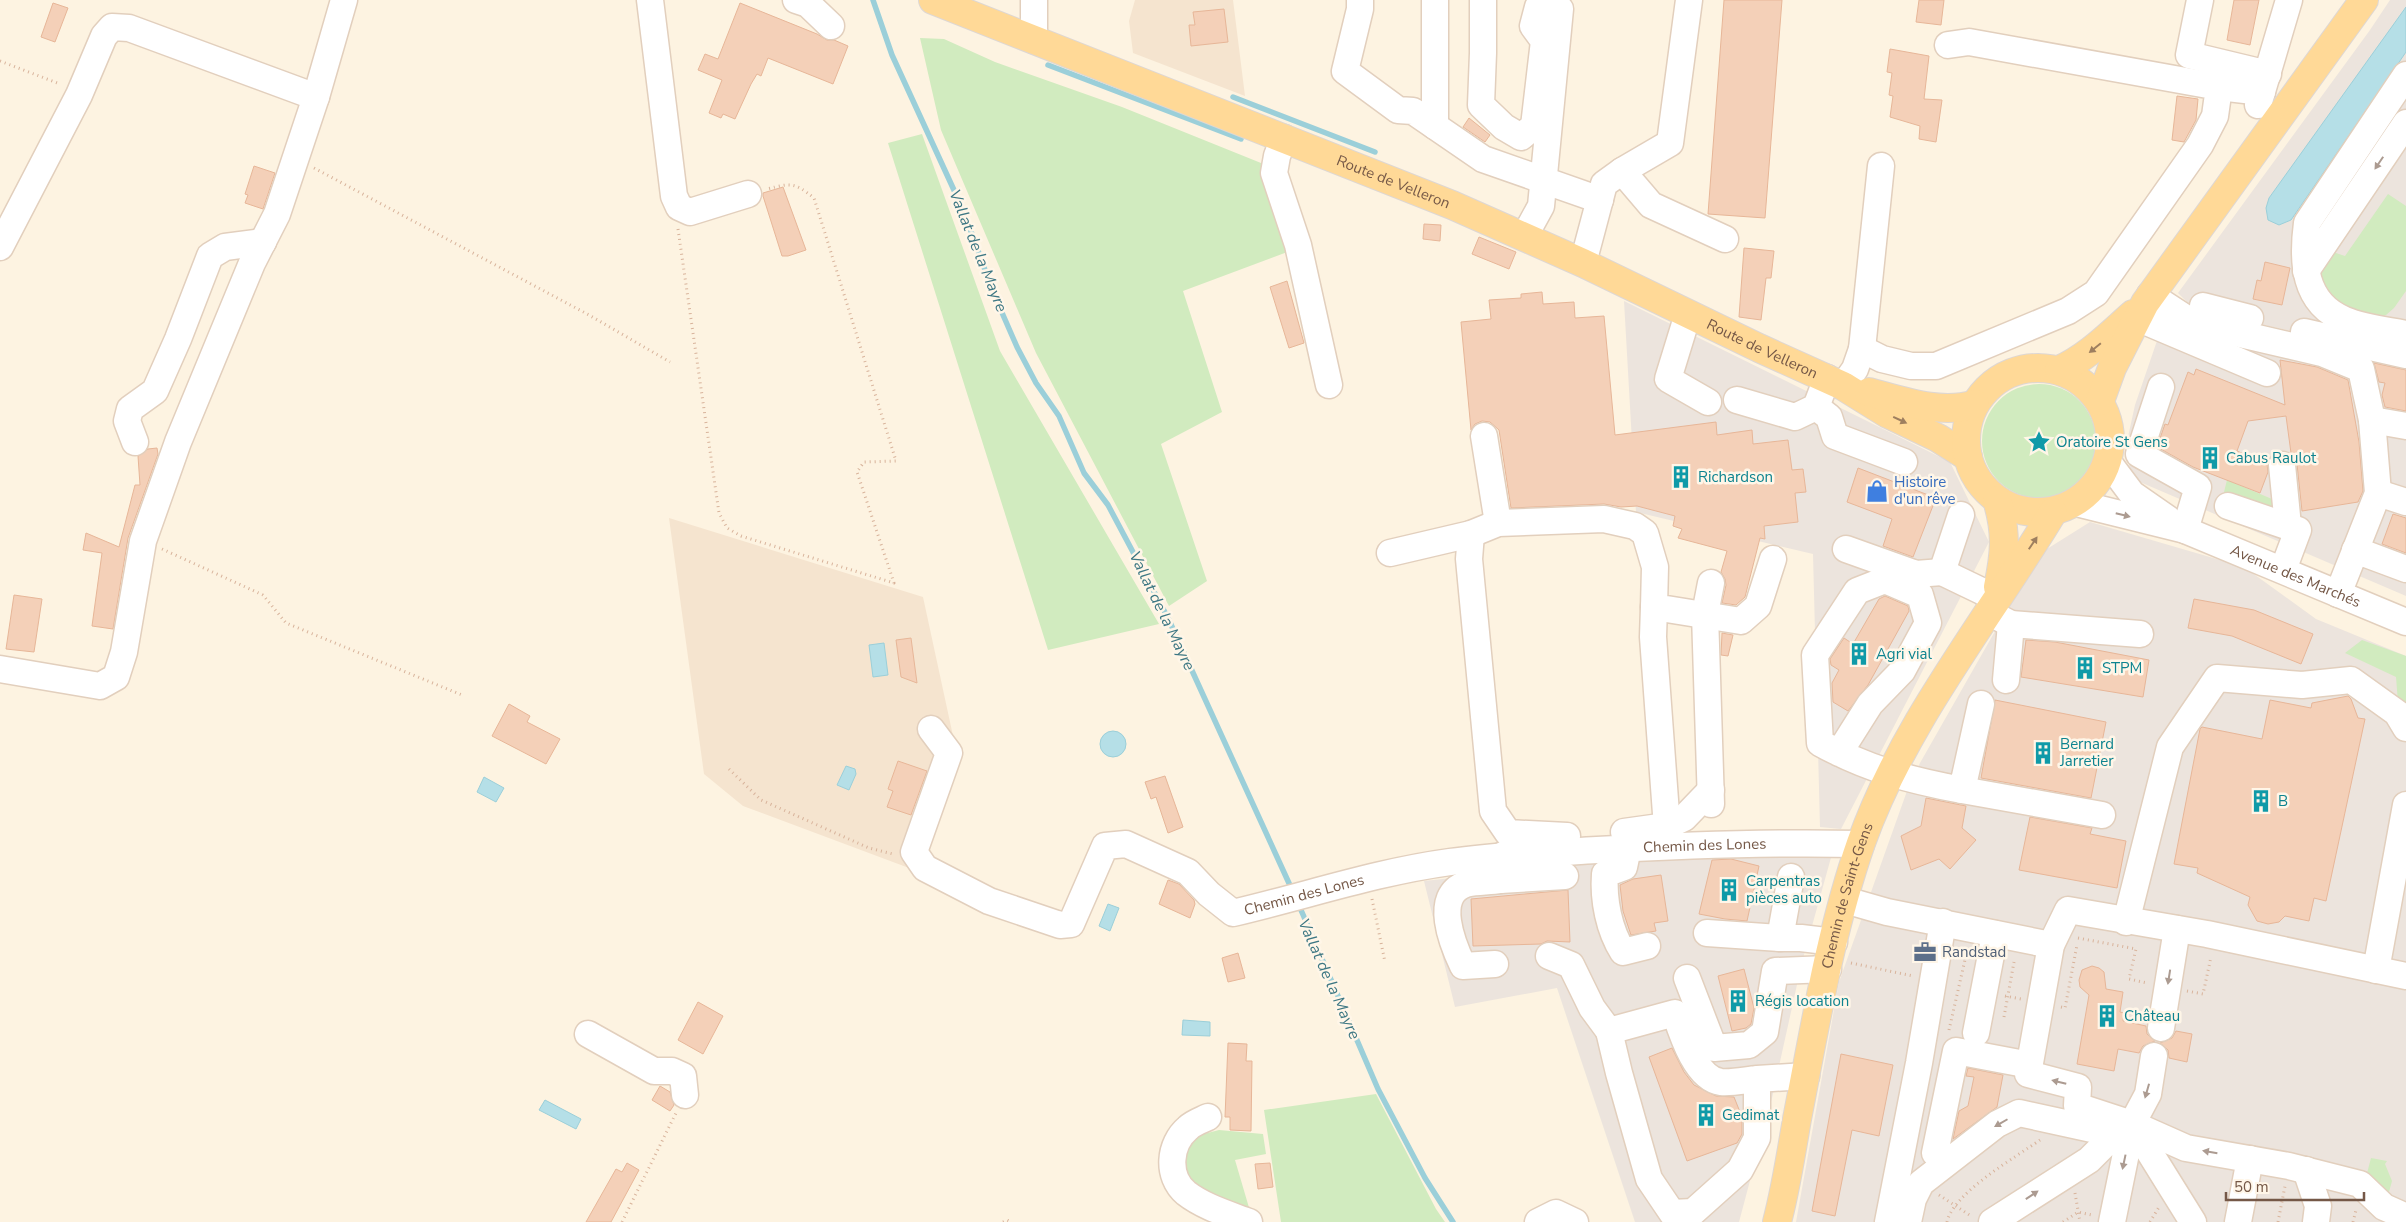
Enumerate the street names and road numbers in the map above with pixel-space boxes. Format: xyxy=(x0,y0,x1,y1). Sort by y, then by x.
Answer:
street label: Route de Velleron xyxy=(1334,150,1453,213)
street label: Route de Velleron xyxy=(1703,314,1821,383)
street label: Avenue des Marchés xyxy=(2227,540,2364,612)
street label: Chemin de Saint-Gens xyxy=(1817,820,1878,971)
street label: Chemin des Lones xyxy=(1643,834,1766,858)
street label: Chemin des Lones xyxy=(1242,869,1366,920)

